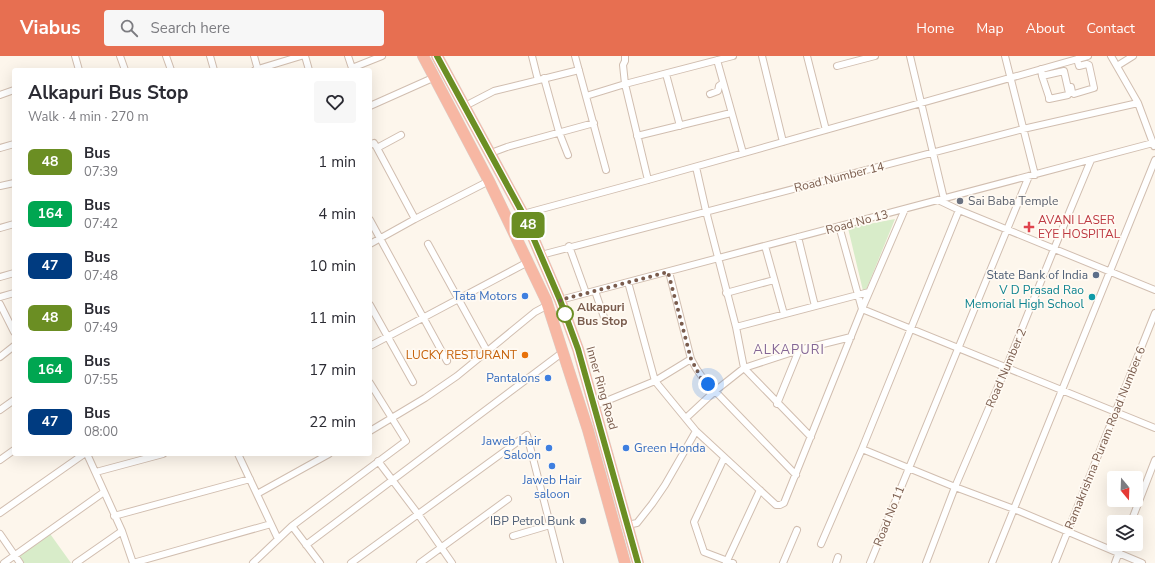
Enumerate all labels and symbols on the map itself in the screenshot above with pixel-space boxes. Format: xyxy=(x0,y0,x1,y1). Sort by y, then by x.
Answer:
street label: Road Number 14 xyxy=(792,158,886,196)
place label: Sai Baba Temple xyxy=(968,193,1058,209)
marker: Sai Baba Temple xyxy=(955,196,965,206)
street label: Road No 13 xyxy=(824,206,890,238)
line badge: 48 xyxy=(510,212,546,238)
place label: AVANI LASER EYE HOSPITAL xyxy=(1038,212,1121,242)
marker: AVANI LASER EYE HOSPITAL xyxy=(1023,221,1035,233)
place label: State Bank of India xyxy=(986,267,1088,283)
marker: State Bank of India xyxy=(1091,270,1101,280)
place label: V D Prasad Rao Memorial High School xyxy=(965,282,1084,312)
place label: Tata Motors xyxy=(453,288,517,304)
marker: Tata Motors xyxy=(520,291,530,301)
marker: V D Prasad Rao Memorial High School xyxy=(1087,292,1097,302)
place label: Alkapuri Bus Stop xyxy=(577,299,627,329)
marker: Alkapuri Bus Stop xyxy=(556,305,574,323)
street label: Road Number 2 xyxy=(982,326,1030,410)
district label: ALKAPURI xyxy=(753,341,825,359)
street label: Inner Ring Road xyxy=(582,344,622,432)
street label: Ramakrishna Puram Road Number 6 xyxy=(1061,344,1149,532)
place label: LUCKY RESTURANT xyxy=(406,347,518,363)
marker: LUCKY RESTURANT xyxy=(520,350,530,360)
place label: Pantalons xyxy=(486,370,540,386)
marker: Pantalons xyxy=(543,373,553,383)
your location xyxy=(698,374,718,394)
place label: Jaweb Hair Saloon xyxy=(481,433,542,463)
place label: Green Honda xyxy=(634,440,706,456)
marker: Jaweb Hair Saloon xyxy=(544,443,554,453)
marker: Green Honda xyxy=(621,443,631,453)
marker: Jaweb Hair saloon xyxy=(547,461,557,471)
north arrow xyxy=(1107,471,1143,507)
place label: Jaweb Hair saloon xyxy=(521,472,582,502)
street label: Road No 11 xyxy=(870,483,908,549)
place label: IBP Petrol Bunk xyxy=(490,513,576,529)
marker: IBP Petrol Bunk xyxy=(578,516,588,526)

